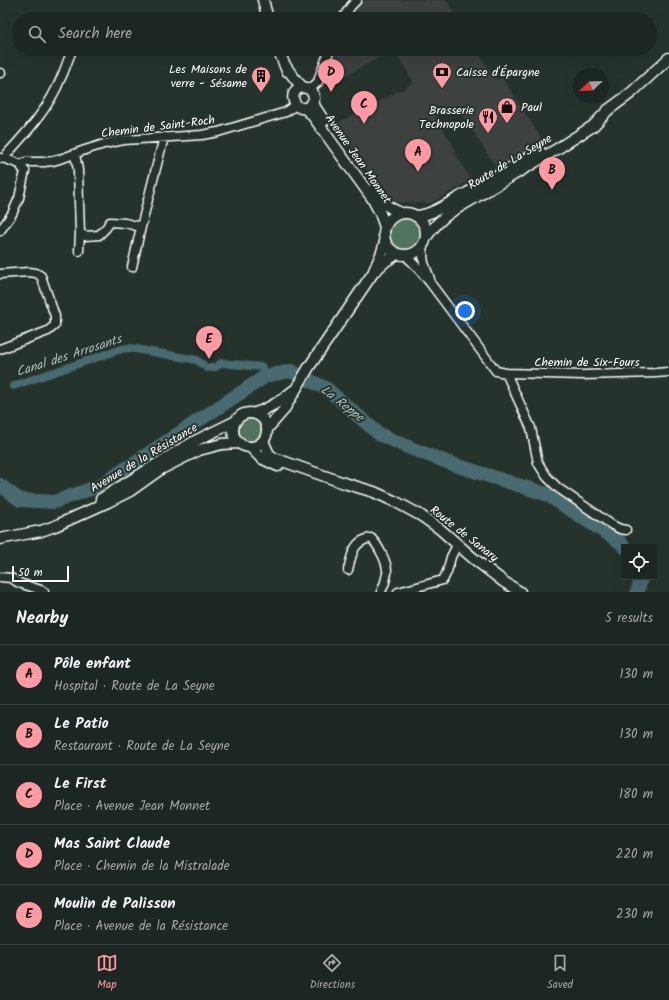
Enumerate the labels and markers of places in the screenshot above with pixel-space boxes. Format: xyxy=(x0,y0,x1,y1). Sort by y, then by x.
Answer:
pin: D xyxy=(318,59,344,92)
place label: Les Maisons de verre - Sésame xyxy=(169,60,248,93)
bank icon: Caisse d'Épargne xyxy=(431,61,453,89)
place label: Caisse d'Épargne xyxy=(456,63,540,82)
building icon: Les Maisons de verre - Sésame xyxy=(250,65,272,93)
pin: C xyxy=(351,91,377,124)
shop icon: Paul xyxy=(496,96,518,124)
place label: Paul xyxy=(521,98,542,117)
place label: Brasserie Technopole xyxy=(419,101,475,134)
restaurant icon: Brasserie Technopole xyxy=(477,106,499,134)
pin: A xyxy=(405,139,431,172)
pin: B xyxy=(539,157,565,190)
pin: E xyxy=(196,326,222,359)

